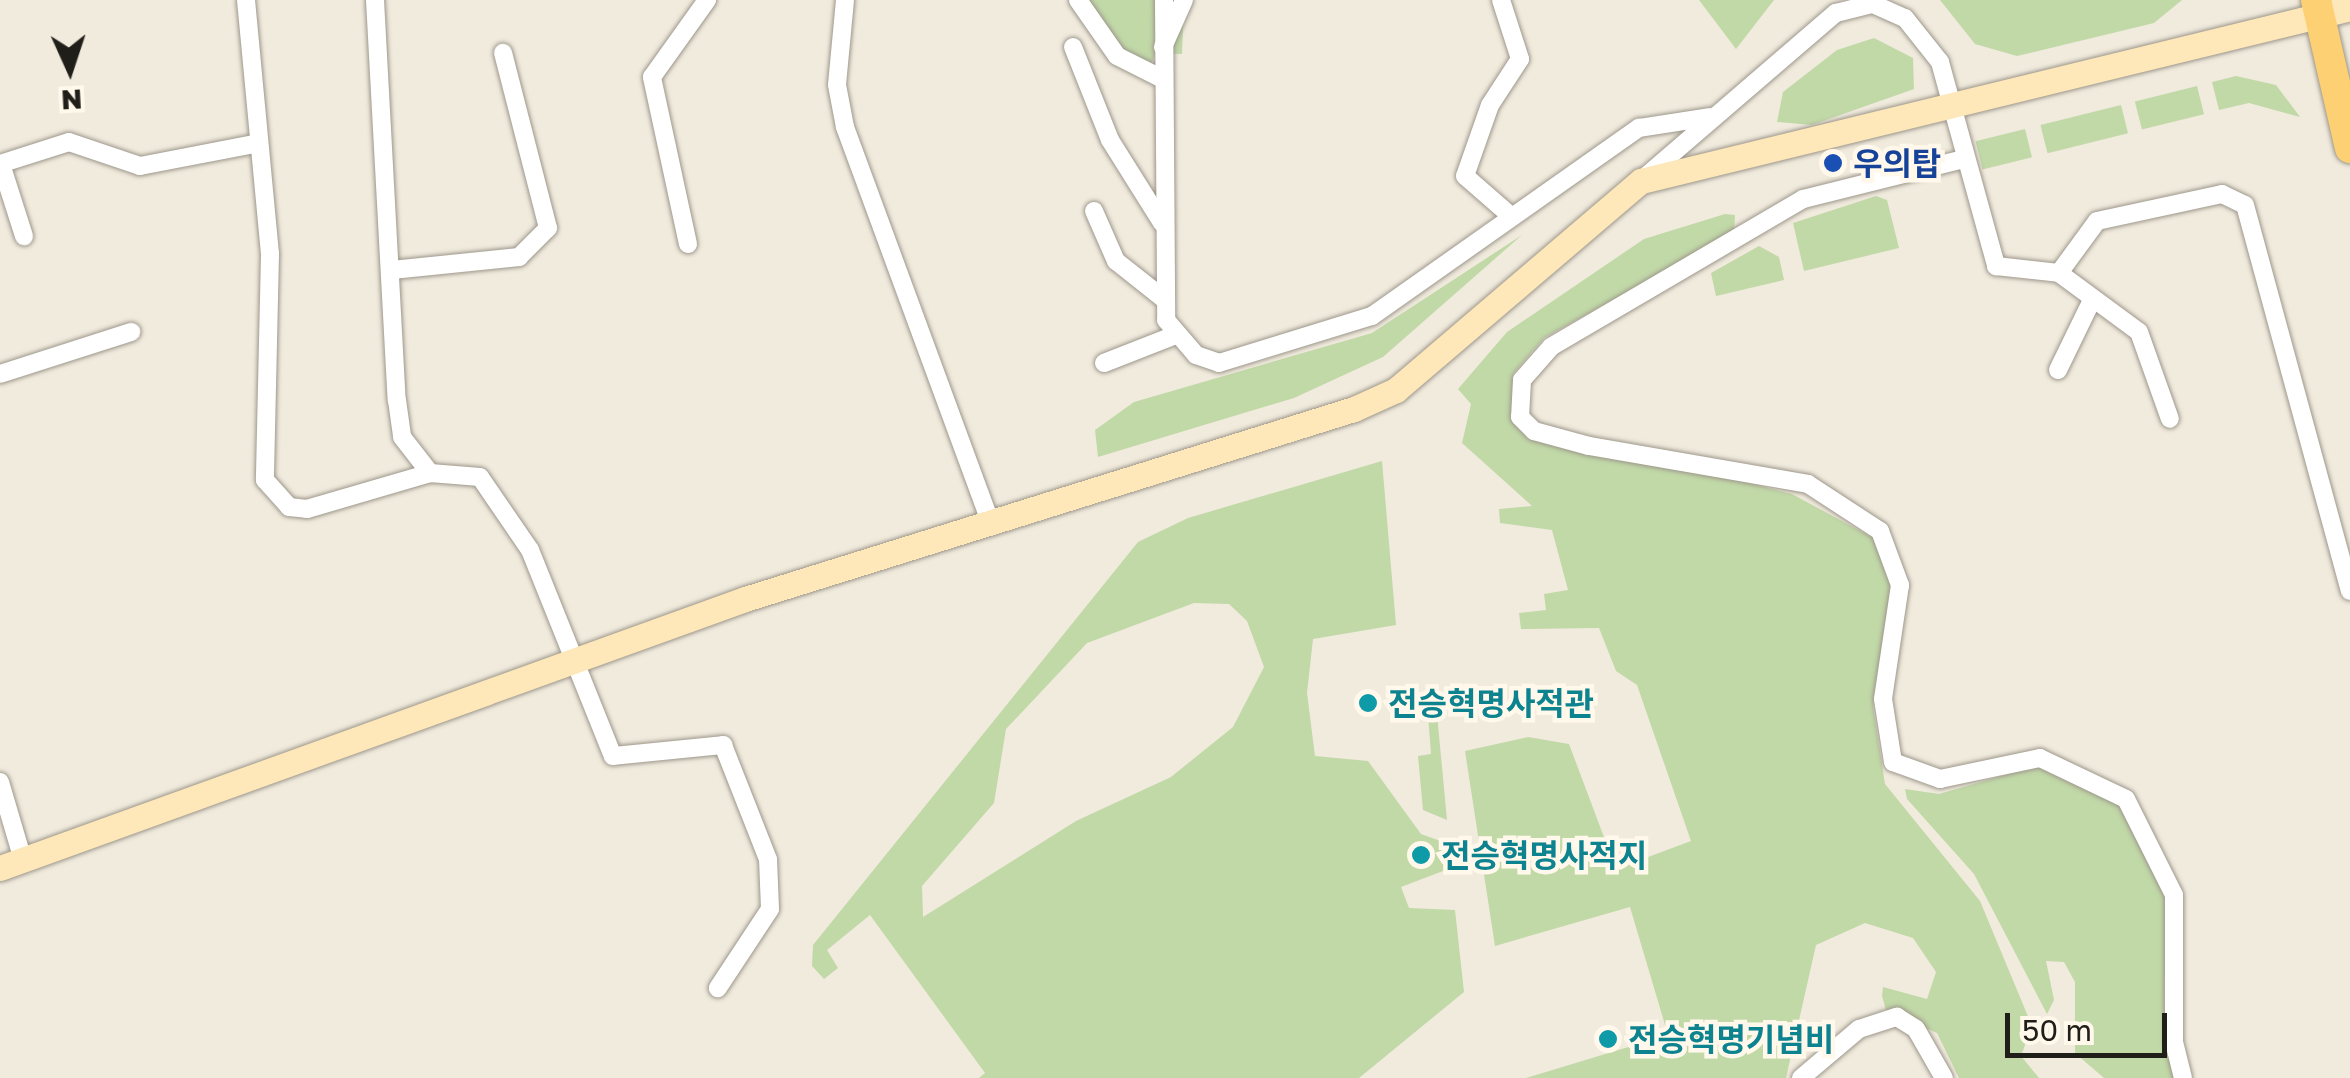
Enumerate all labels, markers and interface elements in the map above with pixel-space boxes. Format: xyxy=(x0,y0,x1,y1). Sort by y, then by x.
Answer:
north arrow xyxy=(20,20,120,120)
text: N xyxy=(60,83,83,117)
place label: 우의탑 xyxy=(1853,144,1941,182)
marker: 우의탑 xyxy=(1822,152,1844,174)
place label: 전승혁명사적관 xyxy=(1388,684,1594,722)
marker: 전승혁명사적관 xyxy=(1357,692,1379,714)
place label: 전승혁명사적지 xyxy=(1441,836,1647,874)
marker: 전승혁명사적지 xyxy=(1410,844,1432,866)
scale bar xyxy=(2010,993,2172,1055)
text: 50 m xyxy=(2022,1012,2092,1048)
place label: 전승혁명기념비 xyxy=(1628,1020,1834,1058)
marker: 전승혁명기념비 xyxy=(1597,1028,1619,1050)

